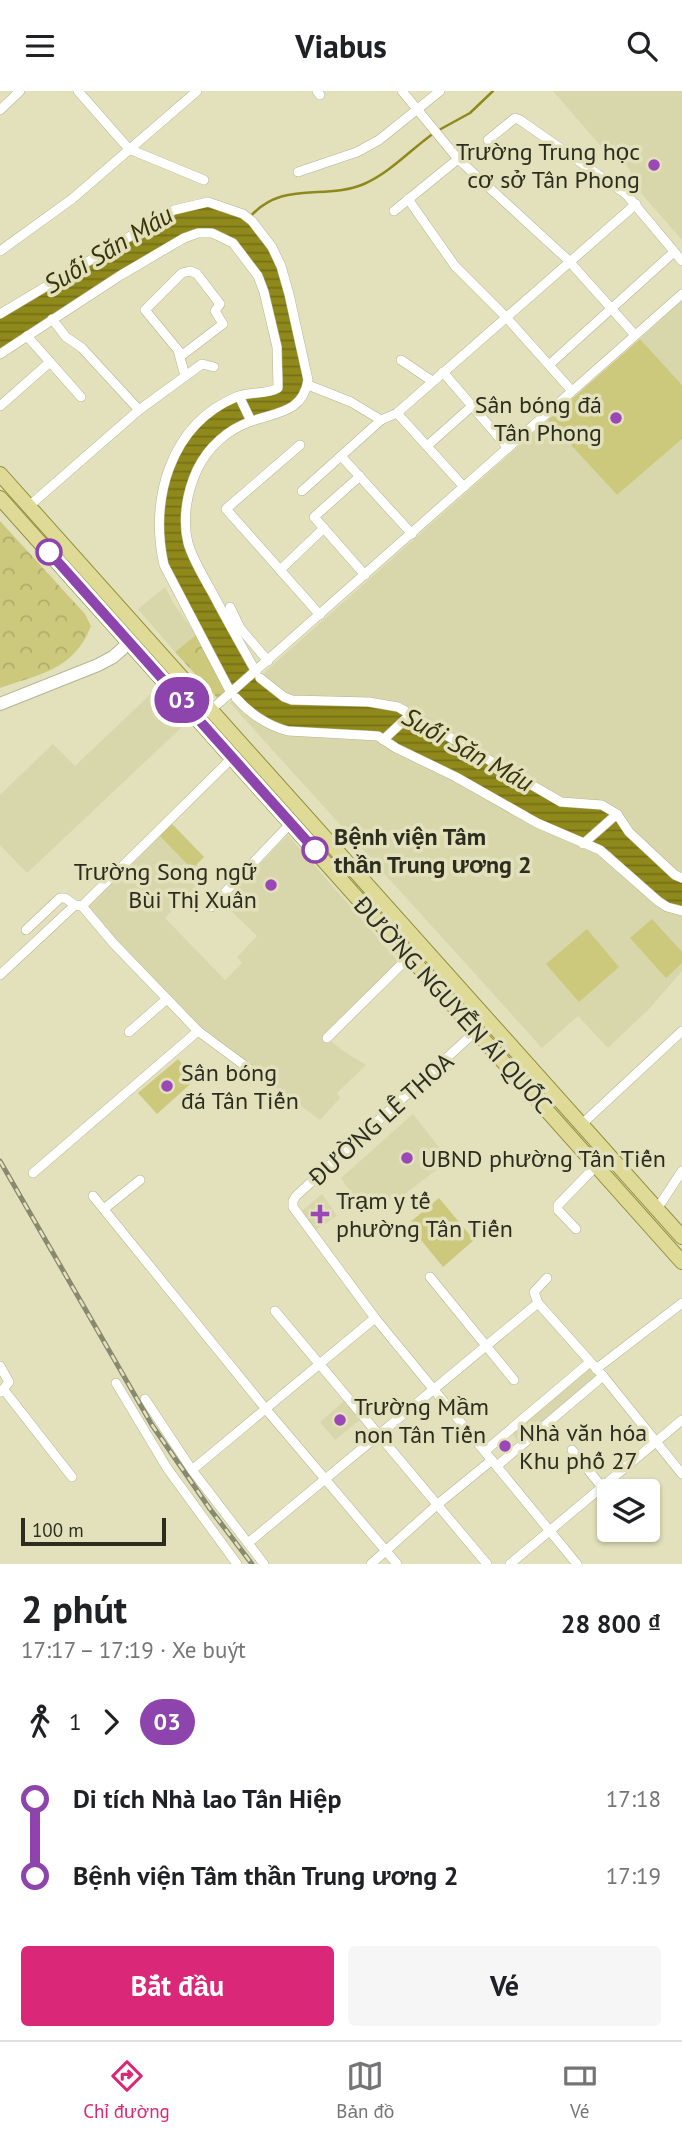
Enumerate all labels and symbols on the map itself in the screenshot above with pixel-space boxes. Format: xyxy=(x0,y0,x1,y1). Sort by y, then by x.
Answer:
place label: Trường Trung học cơ sở Tân Phong xyxy=(456,136,640,195)
marker: Trường Trung học cơ sở Tân Phong xyxy=(646,157,662,173)
water label: Suối Săn Máu xyxy=(37,198,179,300)
place label: Sân bóng đá Tân Phong xyxy=(475,389,602,448)
marker: Sân bóng đá Tân Phong xyxy=(608,410,624,426)
unlabelled marker xyxy=(36,539,62,565)
line badge: 03 xyxy=(150,677,214,723)
water label: Suối Săn Máu xyxy=(397,699,539,799)
place label: Bệnh viện Tâm thần Trung ương 2 xyxy=(334,821,532,880)
marker: Bệnh viện Tâm thần Trung ương 2 xyxy=(302,837,328,863)
place label: Trường Song ngữ Bùi Thị Xuân xyxy=(74,856,257,915)
marker: Trường Song ngữ Bùi Thị Xuân xyxy=(263,877,279,893)
street label: ĐƯỜNG NGUYỄN ÁI QUỐC xyxy=(347,889,559,1120)
street label: ĐƯỜNG LÊ THOA xyxy=(301,1046,460,1193)
place label: Sân bóng đá Tân Tiến xyxy=(181,1057,299,1116)
marker: Sân bóng đá Tân Tiến xyxy=(159,1078,175,1094)
place label: UBND phường Tân Tiến xyxy=(421,1143,666,1174)
marker: UBND phường Tân Tiến xyxy=(399,1150,415,1166)
place label: Trạm y tế phường Tân Tiến xyxy=(336,1185,513,1244)
marker: Trạm y tế phường Tân Tiến xyxy=(310,1204,330,1224)
place label: Trường Mầm non Tân Tiến xyxy=(354,1391,489,1450)
marker: Trường Mầm non Tân Tiến xyxy=(332,1412,348,1428)
place label: Nhà văn hóa Khu phố 27 xyxy=(519,1417,647,1476)
marker: Nhà văn hóa Khu phố 27 xyxy=(497,1438,513,1454)
scale bar xyxy=(21,1515,166,1547)

